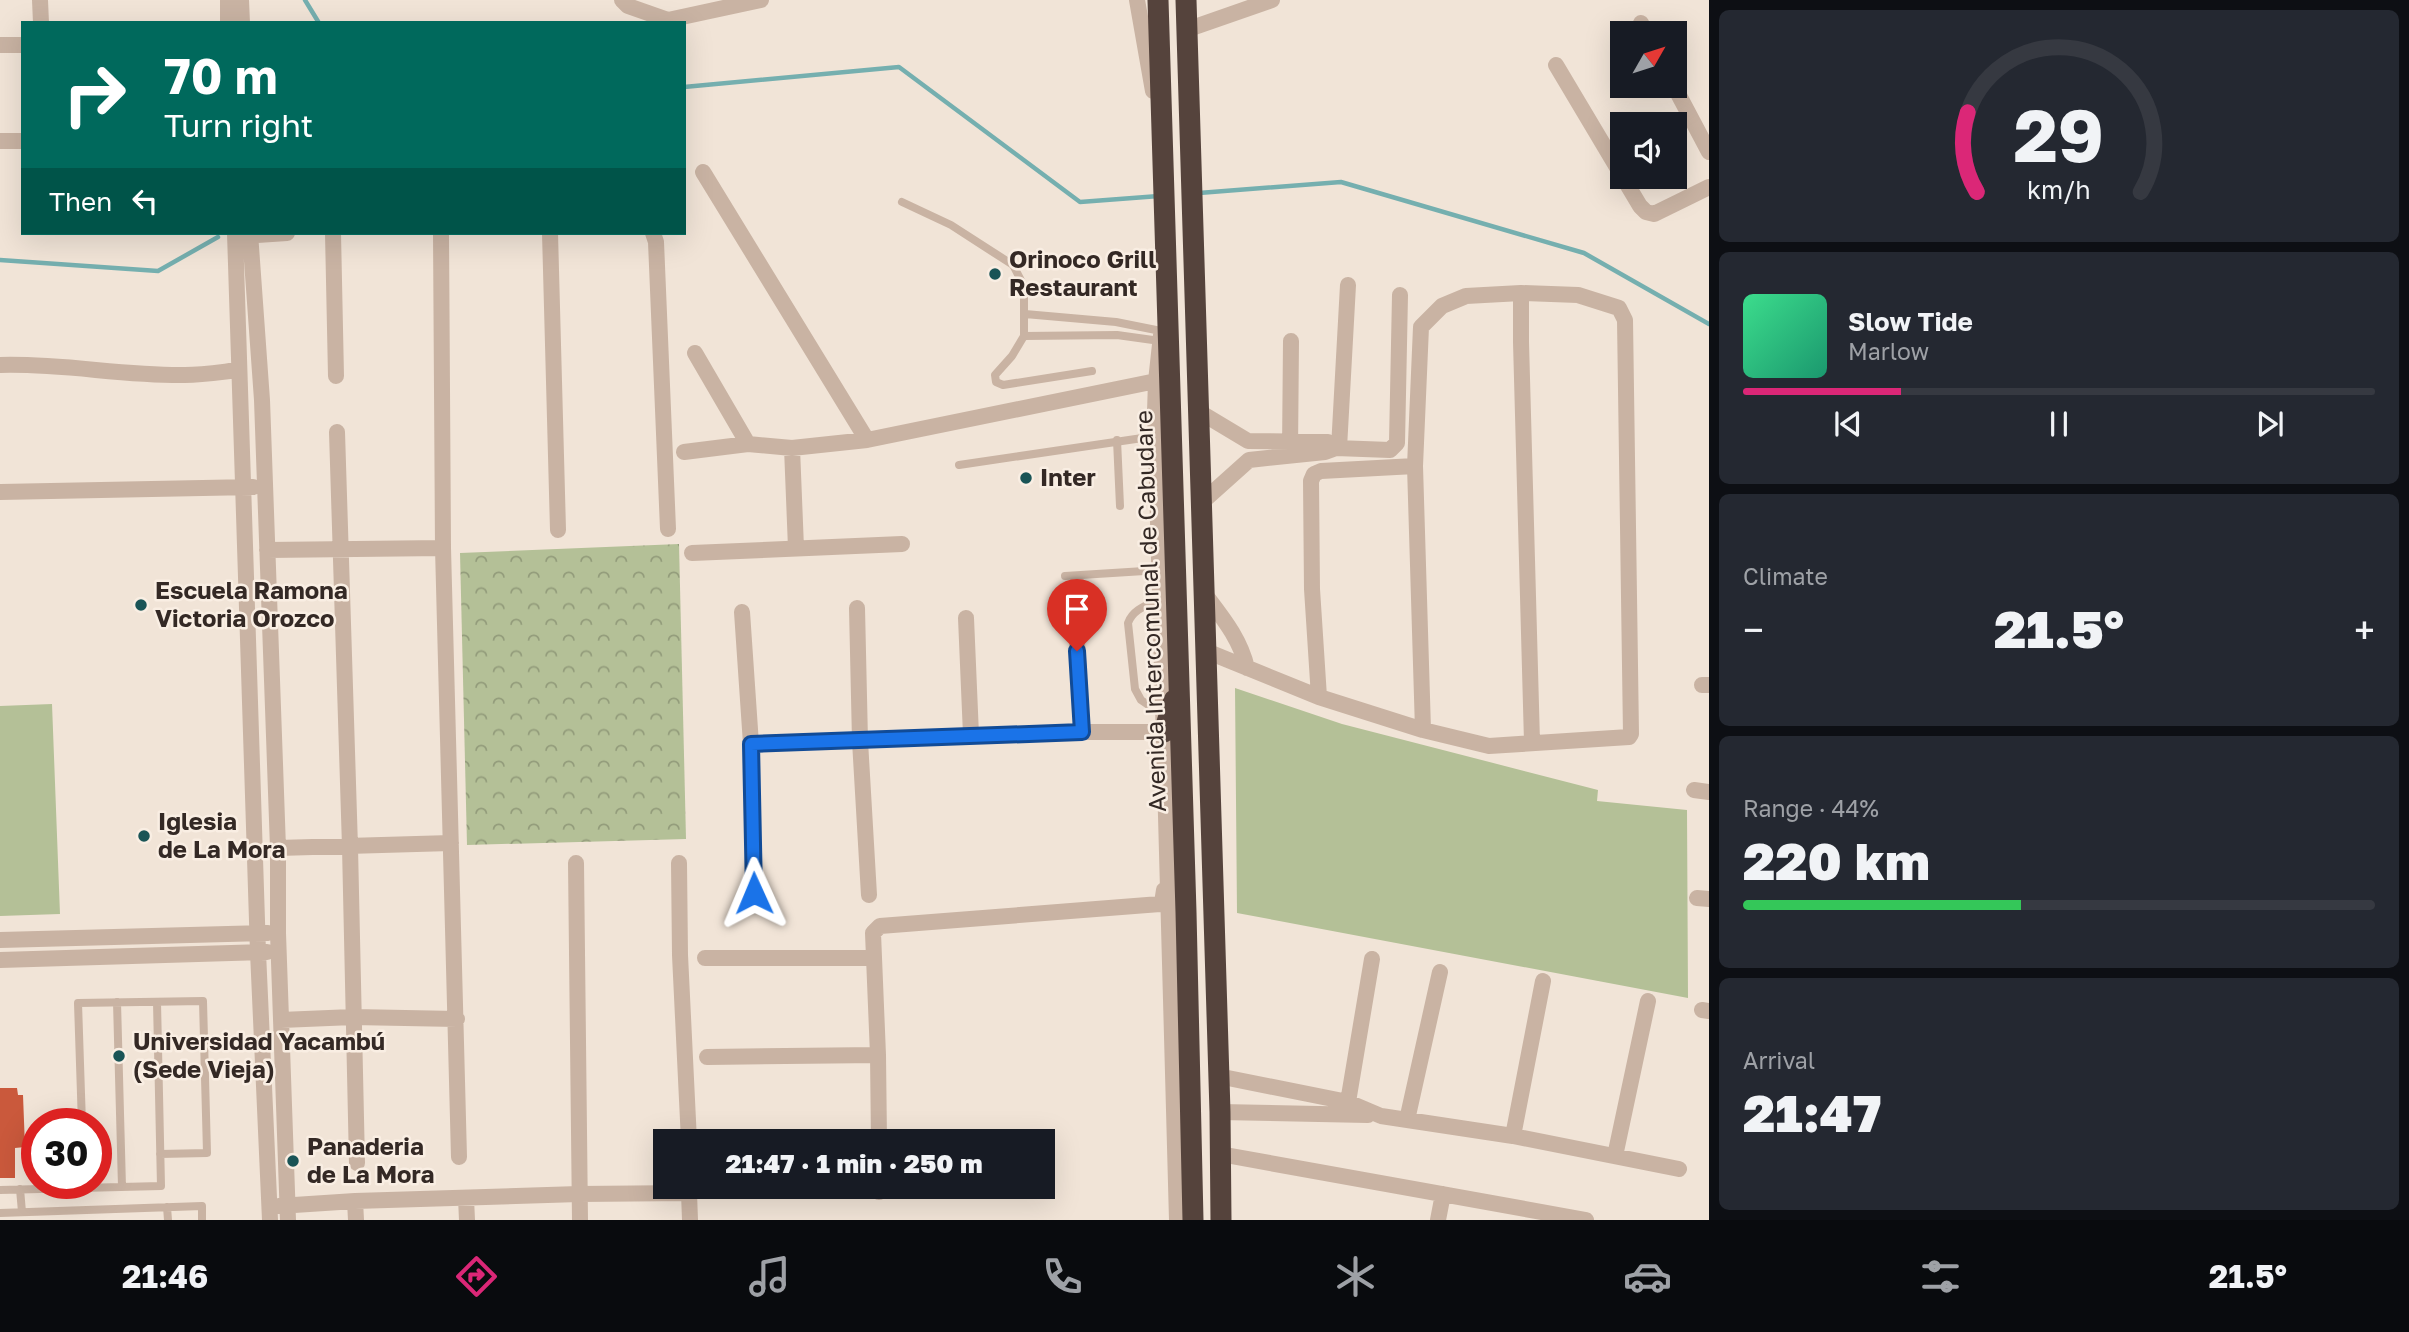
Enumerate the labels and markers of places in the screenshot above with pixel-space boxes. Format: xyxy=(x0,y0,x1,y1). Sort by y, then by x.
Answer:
place label: Orinoco Grill Restaurant xyxy=(1009,244,1156,301)
marker: Orinoco Grill Restaurant xyxy=(987,266,1003,282)
place label: Inter xyxy=(1040,462,1096,491)
marker: Inter xyxy=(1018,470,1034,486)
place label: Escuela Ramona Victoria Orozco xyxy=(155,575,348,632)
pin xyxy=(1047,579,1107,651)
marker: Escuela Ramona Victoria Orozco xyxy=(133,597,149,613)
place label: Iglesia de La Mora xyxy=(158,806,286,863)
marker: Iglesia de La Mora xyxy=(136,828,152,844)
place label: Universidad Yacambú (Sede Vieja) xyxy=(133,1026,385,1083)
marker: Universidad Yacambú (Sede Vieja) xyxy=(111,1048,127,1064)
place label: Panaderia de La Mora xyxy=(307,1131,435,1188)
marker: Panaderia de La Mora xyxy=(285,1153,301,1169)

